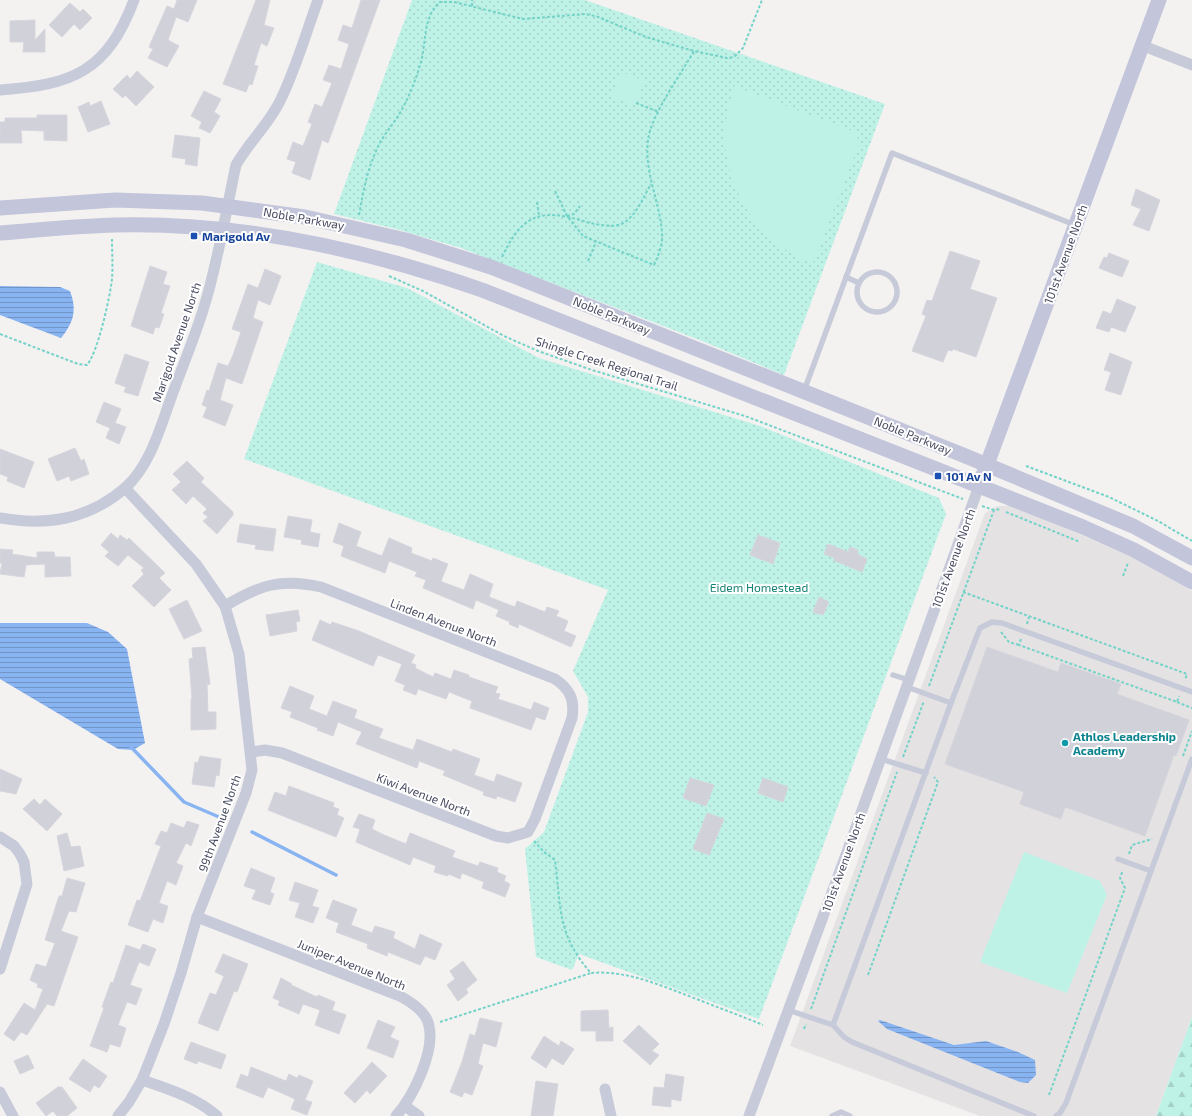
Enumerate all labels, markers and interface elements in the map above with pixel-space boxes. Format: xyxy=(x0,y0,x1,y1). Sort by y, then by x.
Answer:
street label: 101st Avenue North xyxy=(1041,203,1089,305)
street label: Noble Parkway xyxy=(262,204,346,232)
place label: Marigold Av xyxy=(202,229,270,243)
marker: Marigold Av xyxy=(189,231,199,241)
street label: Marigold Avenue North xyxy=(149,280,203,404)
street label: Noble Parkway xyxy=(571,293,653,337)
street label: Shingle Creek Regional Trail xyxy=(534,333,681,393)
street label: Noble Parkway xyxy=(872,413,954,457)
place label: 101 Av N xyxy=(946,469,992,483)
marker: 101 Av N xyxy=(933,471,943,481)
street label: 101st Avenue North xyxy=(929,507,977,609)
park label: Eidem Homestead xyxy=(710,580,808,594)
street label: Linden Avenue North xyxy=(389,595,499,649)
place label: Athlos Leadership Academy xyxy=(1073,729,1176,758)
marker: Athlos Leadership Academy xyxy=(1060,738,1070,748)
street label: Kiwi Avenue North xyxy=(375,770,473,818)
street label: 99th Avenue North xyxy=(195,773,243,873)
street label: 101st Avenue North xyxy=(819,811,867,913)
street label: Juniper Avenue North xyxy=(296,936,408,992)

